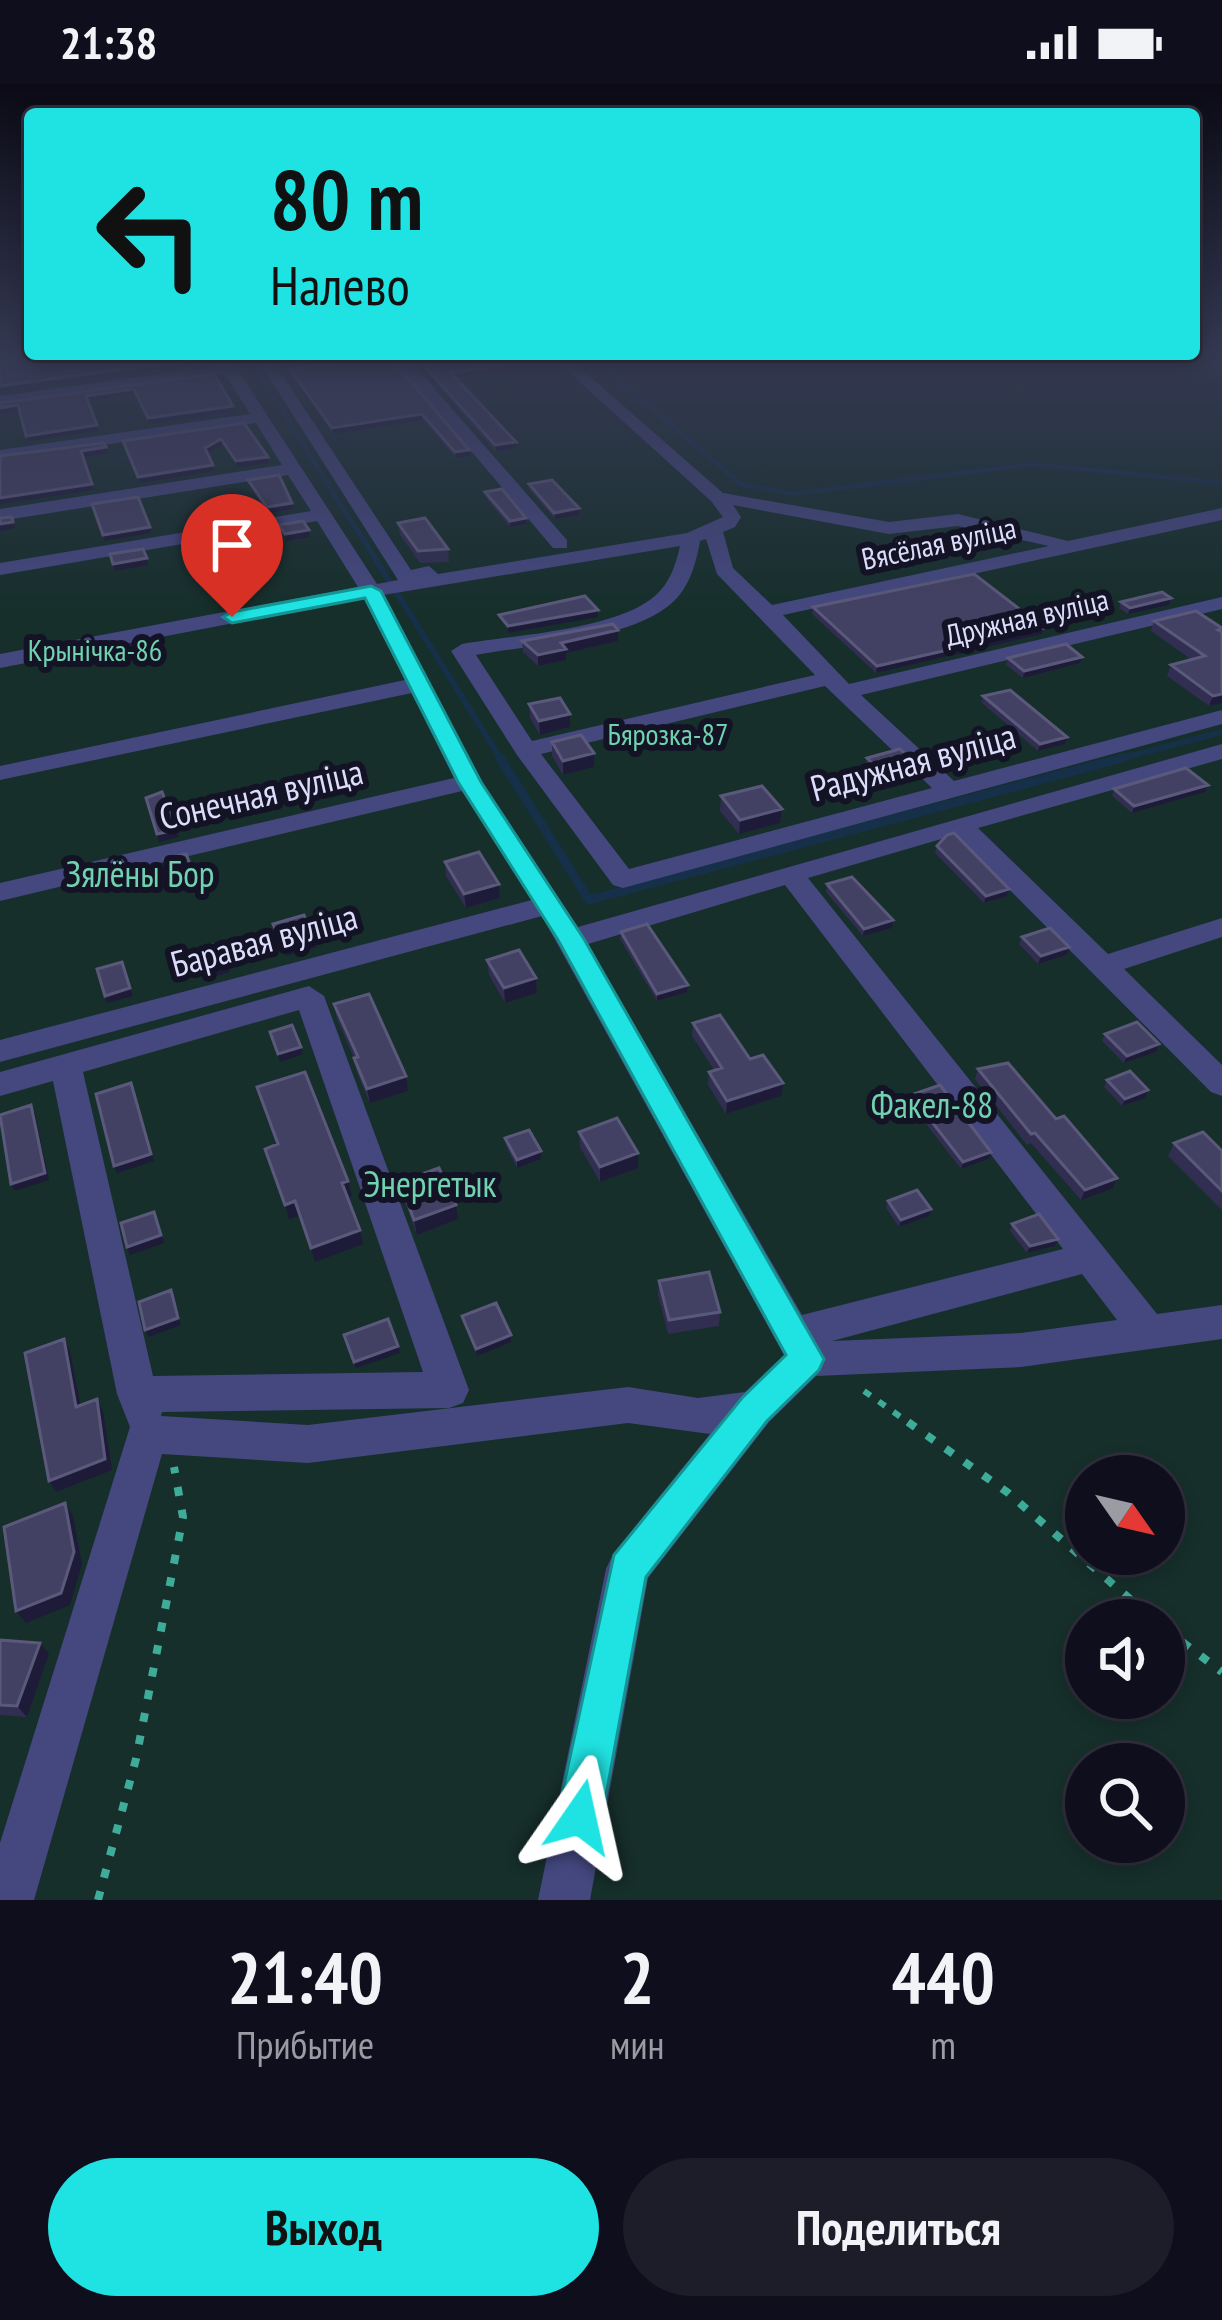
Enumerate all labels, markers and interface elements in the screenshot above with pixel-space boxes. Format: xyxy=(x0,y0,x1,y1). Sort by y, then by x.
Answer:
text: 21:38 xyxy=(60,13,157,71)
text: 80 m xyxy=(270,144,423,253)
icon: left xyxy=(72,156,228,312)
text: Налево xyxy=(270,250,410,320)
pin xyxy=(181,494,283,617)
street label: Вясёлая вуліца xyxy=(858,507,1020,578)
icon: arrive xyxy=(199,512,265,578)
street label: Дружная вуліца xyxy=(941,579,1112,654)
park label: Крынічка-86 xyxy=(28,630,162,669)
street label: Радужная вуліца xyxy=(805,712,1021,811)
park label: Бярозка-87 xyxy=(608,714,728,753)
street label: Сонечная вуліца xyxy=(154,747,367,840)
park label: Зялёны Бор xyxy=(66,850,214,897)
street label: Баравая вуліца xyxy=(165,892,362,987)
park label: Факел-88 xyxy=(871,1081,993,1128)
park label: Энергетык xyxy=(364,1160,496,1207)
north arrow xyxy=(1065,1455,1185,1575)
map controls xyxy=(1065,1455,1185,1863)
button: sound xyxy=(1065,1599,1185,1719)
button: search xyxy=(1065,1743,1185,1863)
position arrow xyxy=(517,1754,643,1880)
text: 21:40 xyxy=(227,1930,383,2023)
text: 2 xyxy=(620,1930,654,2023)
text: 440 xyxy=(892,1930,995,2023)
text: Прибытие xyxy=(236,2019,374,2070)
text: мин xyxy=(610,2019,664,2070)
text: m xyxy=(931,2019,956,2070)
button: Выход xyxy=(48,2158,599,2296)
button: Поделиться xyxy=(623,2158,1174,2296)

